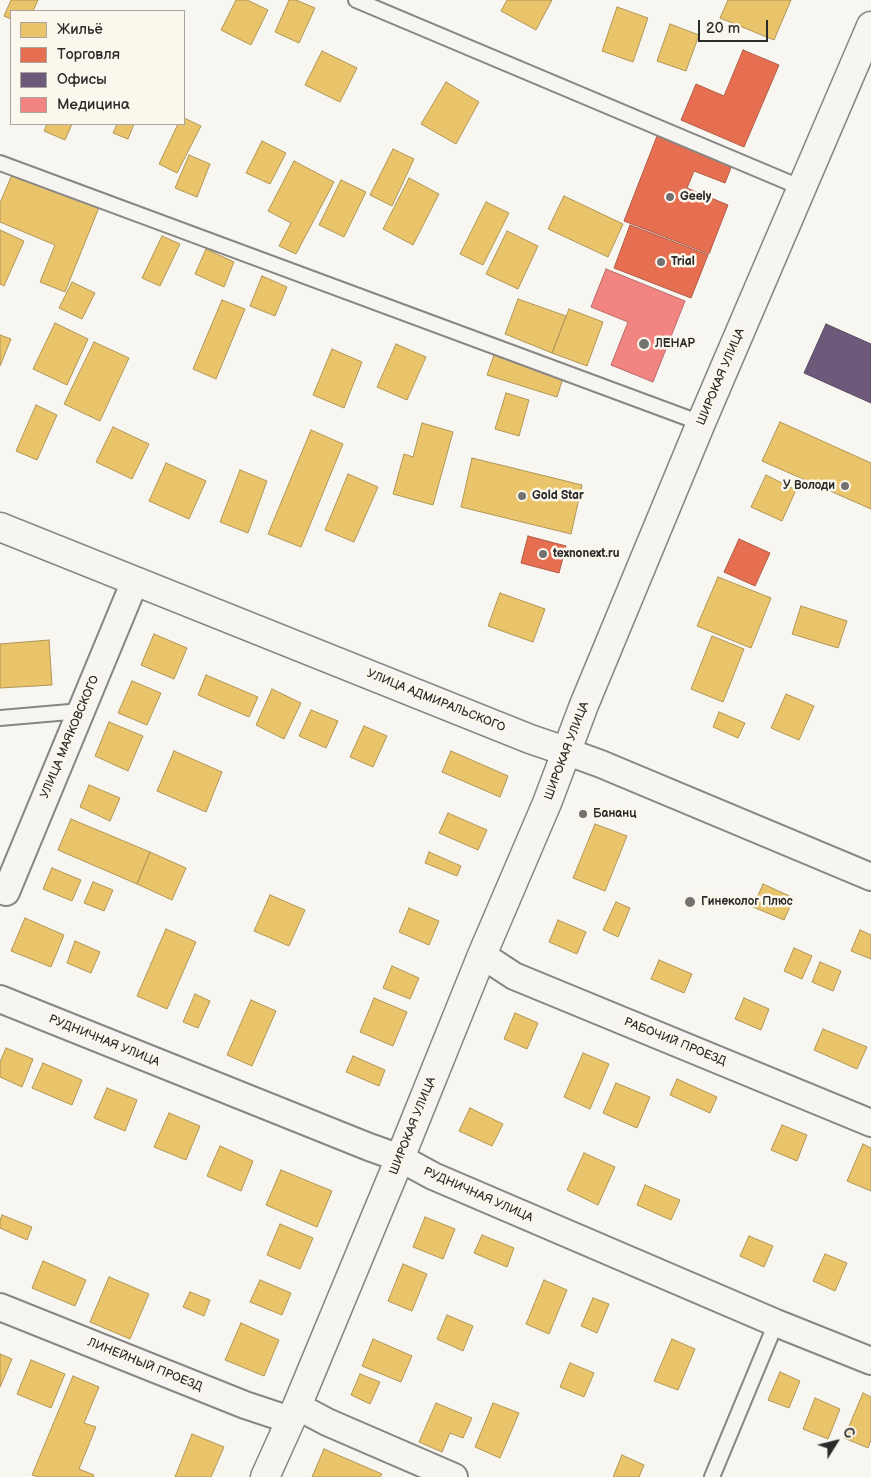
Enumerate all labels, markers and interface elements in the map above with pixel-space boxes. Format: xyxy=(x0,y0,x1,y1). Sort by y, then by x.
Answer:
legend xyxy=(10,10,185,125)
scale bar xyxy=(701,10,771,42)
text: 20 m xyxy=(706,19,740,38)
text: Жильё xyxy=(57,20,103,39)
text: Торговля xyxy=(57,45,120,64)
text: Офисы xyxy=(57,70,107,89)
text: Медицина xyxy=(57,95,130,114)
place label: Geely xyxy=(680,190,711,204)
marker: Geely xyxy=(664,191,676,203)
place label: Trial xyxy=(671,255,695,269)
marker: Trial xyxy=(655,256,667,268)
street label: ШИРОКАЯ УЛИЦА xyxy=(694,326,748,428)
marker: ЛЕНАР xyxy=(637,337,651,351)
place label: ЛЕНАР xyxy=(655,337,695,351)
place label: У Володи xyxy=(783,479,835,493)
marker: У Володи xyxy=(839,480,851,492)
place label: Gold Star xyxy=(532,489,584,503)
marker: Gold Star xyxy=(516,490,528,502)
place label: texnonext.ru xyxy=(553,547,619,561)
marker: texnonext.ru xyxy=(537,548,549,560)
street label: УЛИЦА АДМИРАЛЬСКОГО xyxy=(365,667,507,735)
street label: УЛИЦА МАЯКОВСКОГО xyxy=(38,673,102,801)
street label: ШИРОКАЯ УЛИЦА xyxy=(542,700,592,802)
place label: Бананц xyxy=(593,807,637,821)
marker: Бананц xyxy=(577,808,589,820)
marker: Гинеколог Плюс xyxy=(683,895,697,909)
place label: Гинеколог Плюс xyxy=(701,895,793,909)
street label: РУДНИЧНАЯ УЛИЦА xyxy=(46,1012,162,1070)
street label: РАБОЧИЙ ПРОЕЗД xyxy=(622,1015,728,1069)
street label: ШИРОКАЯ УЛИЦА xyxy=(387,1075,439,1177)
street label: РУДНИЧНАЯ УЛИЦА xyxy=(421,1164,535,1226)
street label: ЛИНЕЙНЫЙ ПРОЕЗД xyxy=(86,1335,204,1395)
north arrow xyxy=(811,1417,861,1467)
text: С xyxy=(839,1424,858,1442)

